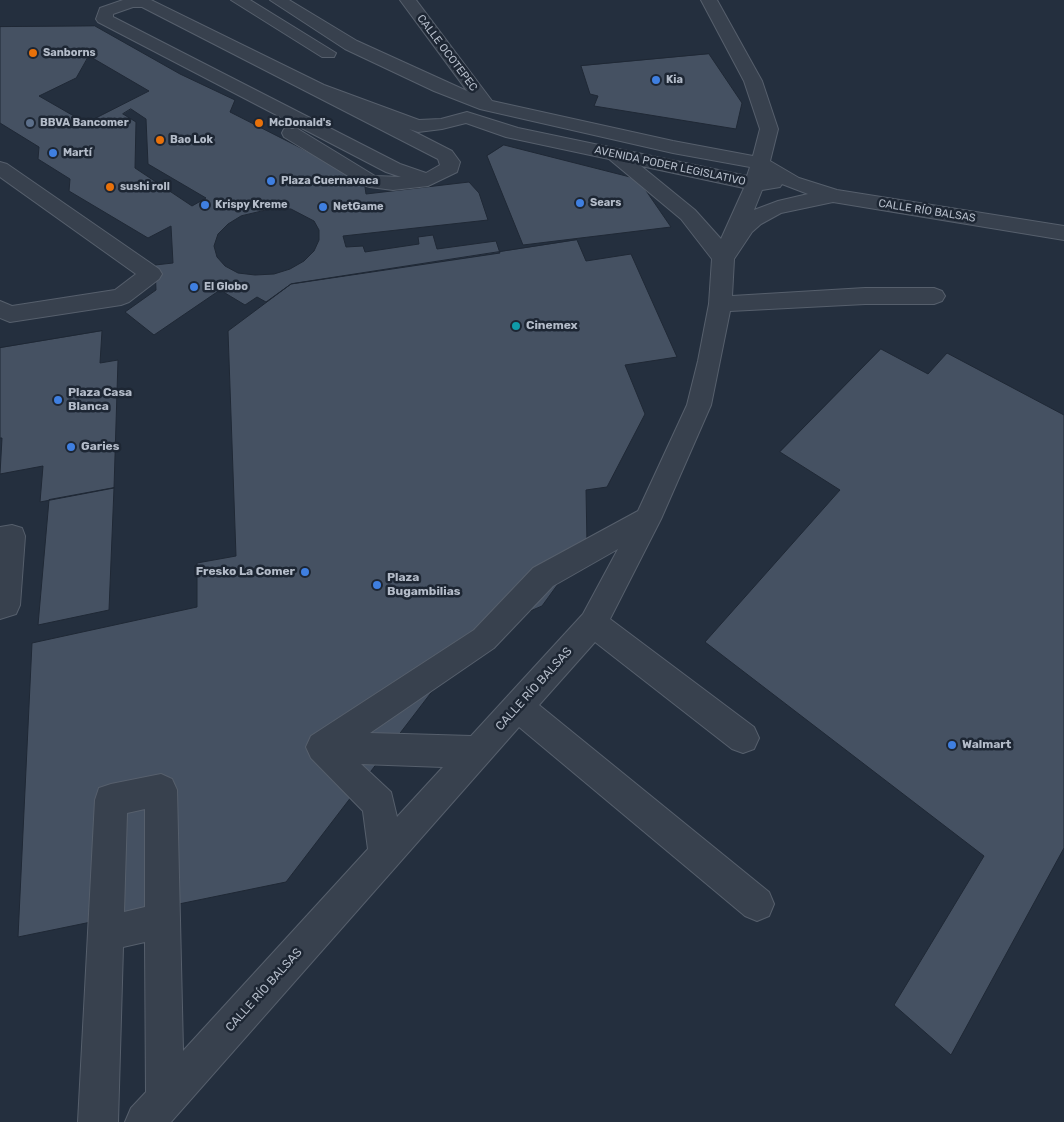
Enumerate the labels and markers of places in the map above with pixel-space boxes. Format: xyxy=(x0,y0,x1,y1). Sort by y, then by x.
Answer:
place label: Sanborns xyxy=(43,46,96,60)
marker: Sanborns xyxy=(27,47,39,59)
place label: Kia xyxy=(666,73,683,87)
marker: Kia xyxy=(650,74,662,86)
place label: BBVA Bancomer xyxy=(40,116,129,130)
place label: McDonald's xyxy=(269,116,331,130)
marker: BBVA Bancomer xyxy=(24,117,36,129)
marker: McDonald's xyxy=(253,117,265,129)
place label: Bao Lok xyxy=(170,133,213,147)
marker: Bao Lok xyxy=(154,134,166,146)
place label: Martí xyxy=(63,146,92,160)
marker: Martí xyxy=(47,147,59,159)
place label: Plaza Cuernavaca xyxy=(281,174,378,188)
marker: Plaza Cuernavaca xyxy=(265,175,277,187)
place label: sushi roll xyxy=(120,180,170,194)
marker: sushi roll xyxy=(104,181,116,193)
place label: Sears xyxy=(590,196,621,210)
marker: Sears xyxy=(574,197,586,209)
place label: Krispy Kreme xyxy=(215,198,288,212)
marker: Krispy Kreme xyxy=(199,199,211,211)
place label: NetGame xyxy=(333,200,384,214)
marker: NetGame xyxy=(317,201,329,213)
place label: El Globo xyxy=(204,280,248,294)
marker: El Globo xyxy=(188,281,200,293)
place label: Cinemex xyxy=(526,319,578,333)
marker: Cinemex xyxy=(510,320,522,332)
place label: Plaza Casa Blanca xyxy=(68,386,132,414)
marker: Plaza Casa Blanca xyxy=(52,394,64,406)
place label: Garies xyxy=(81,440,119,454)
marker: Garies xyxy=(65,441,77,453)
place label: Fresko La Comer xyxy=(196,565,295,579)
marker: Fresko La Comer xyxy=(299,566,311,578)
place label: Plaza Bugambilias xyxy=(387,571,460,599)
marker: Plaza Bugambilias xyxy=(371,579,383,591)
place label: Walmart xyxy=(962,738,1011,752)
marker: Walmart xyxy=(946,739,958,751)

